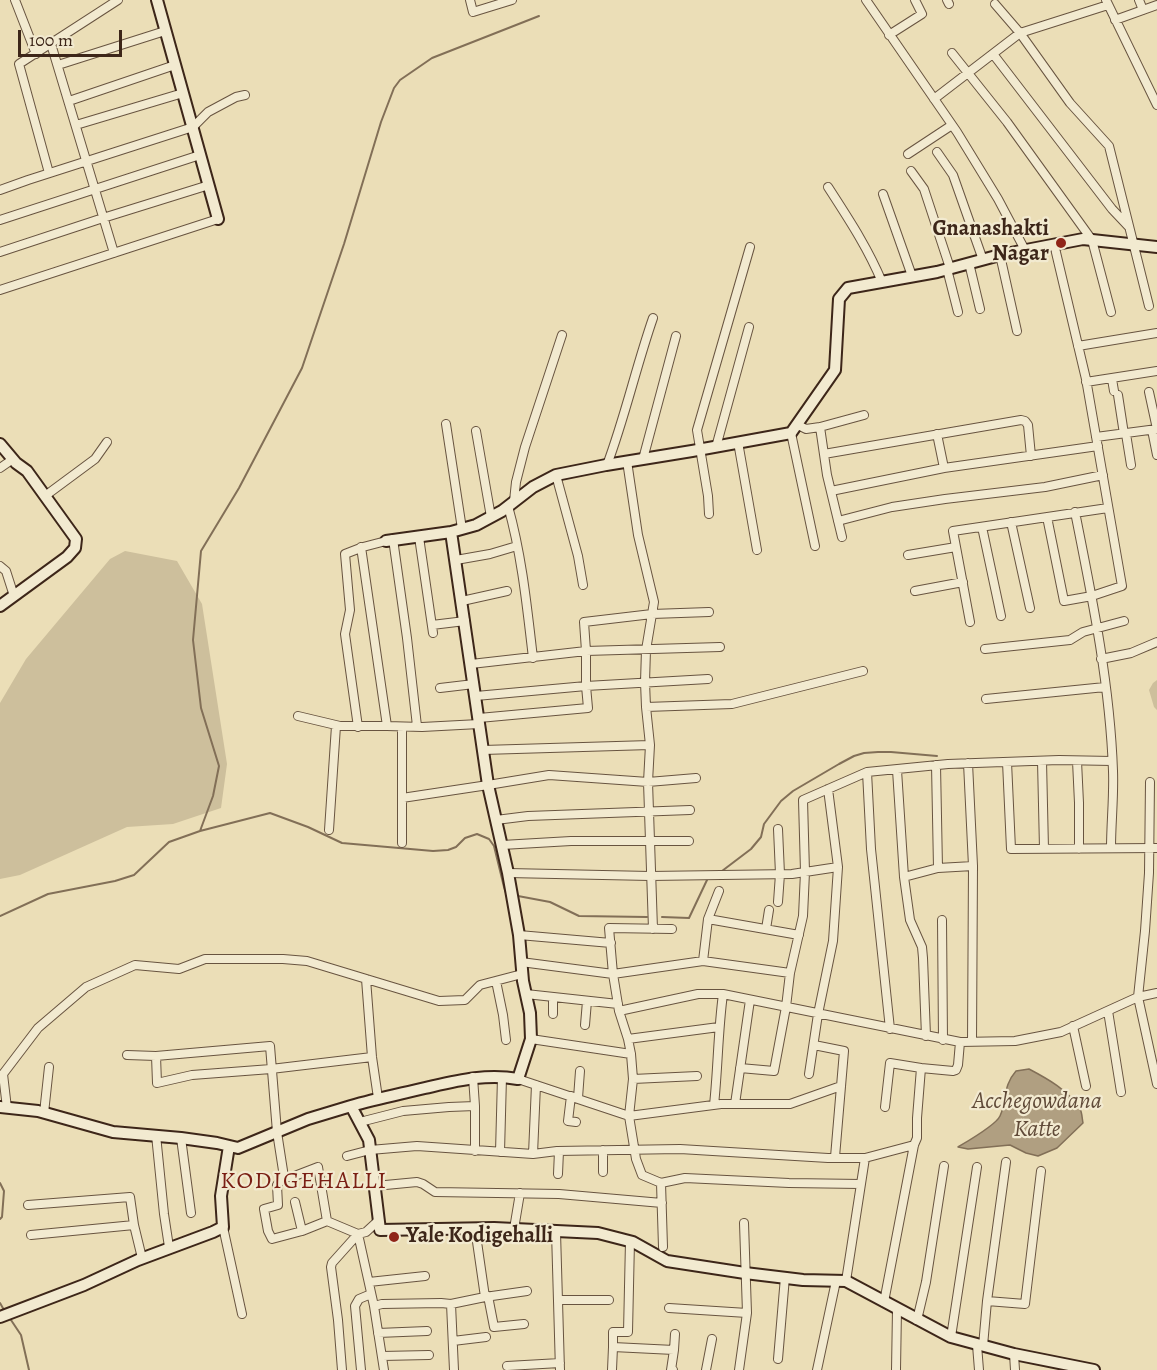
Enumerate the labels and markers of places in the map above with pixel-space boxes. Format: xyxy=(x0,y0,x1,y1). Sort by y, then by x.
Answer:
place label: Gnanashakti Nagar xyxy=(932,217,1049,268)
marker: Gnanashakti Nagar xyxy=(1054,236,1068,250)
place label: Yale Kodigehalli xyxy=(406,1224,553,1250)
marker: Yale Kodigehalli xyxy=(387,1230,401,1244)

